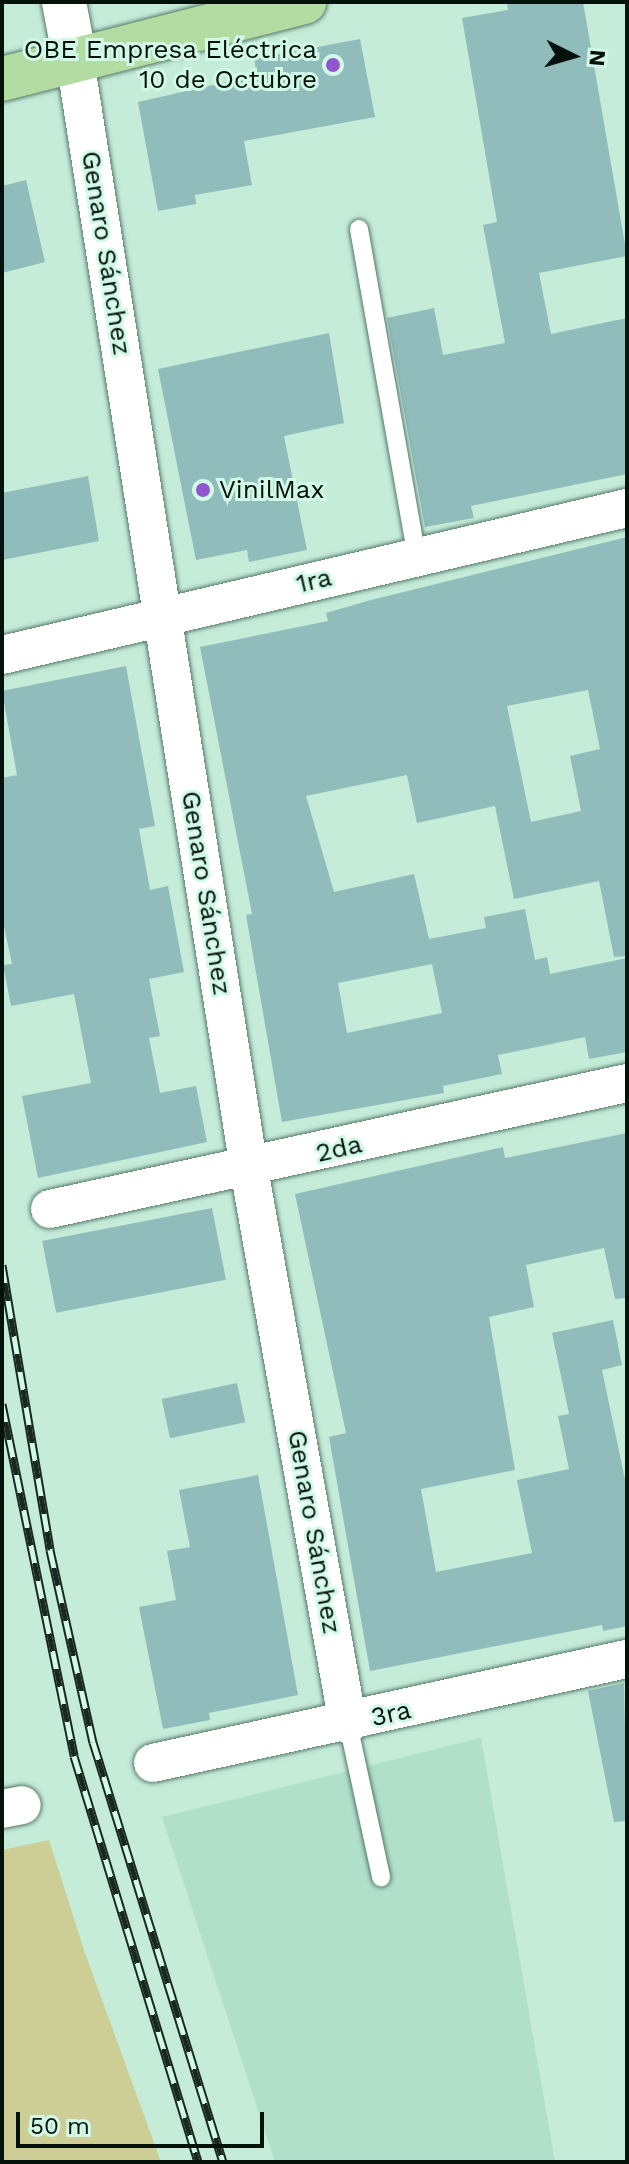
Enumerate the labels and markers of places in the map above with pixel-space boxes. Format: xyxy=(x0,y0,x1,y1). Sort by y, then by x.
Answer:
place label: OBE Empresa Eléctrica 10 de Octubre xyxy=(23,34,317,96)
marker: OBE Empresa Eléctrica 10 de Octubre xyxy=(324,56,342,74)
place label: VinilMax xyxy=(219,474,324,506)
marker: VinilMax xyxy=(194,481,212,499)

